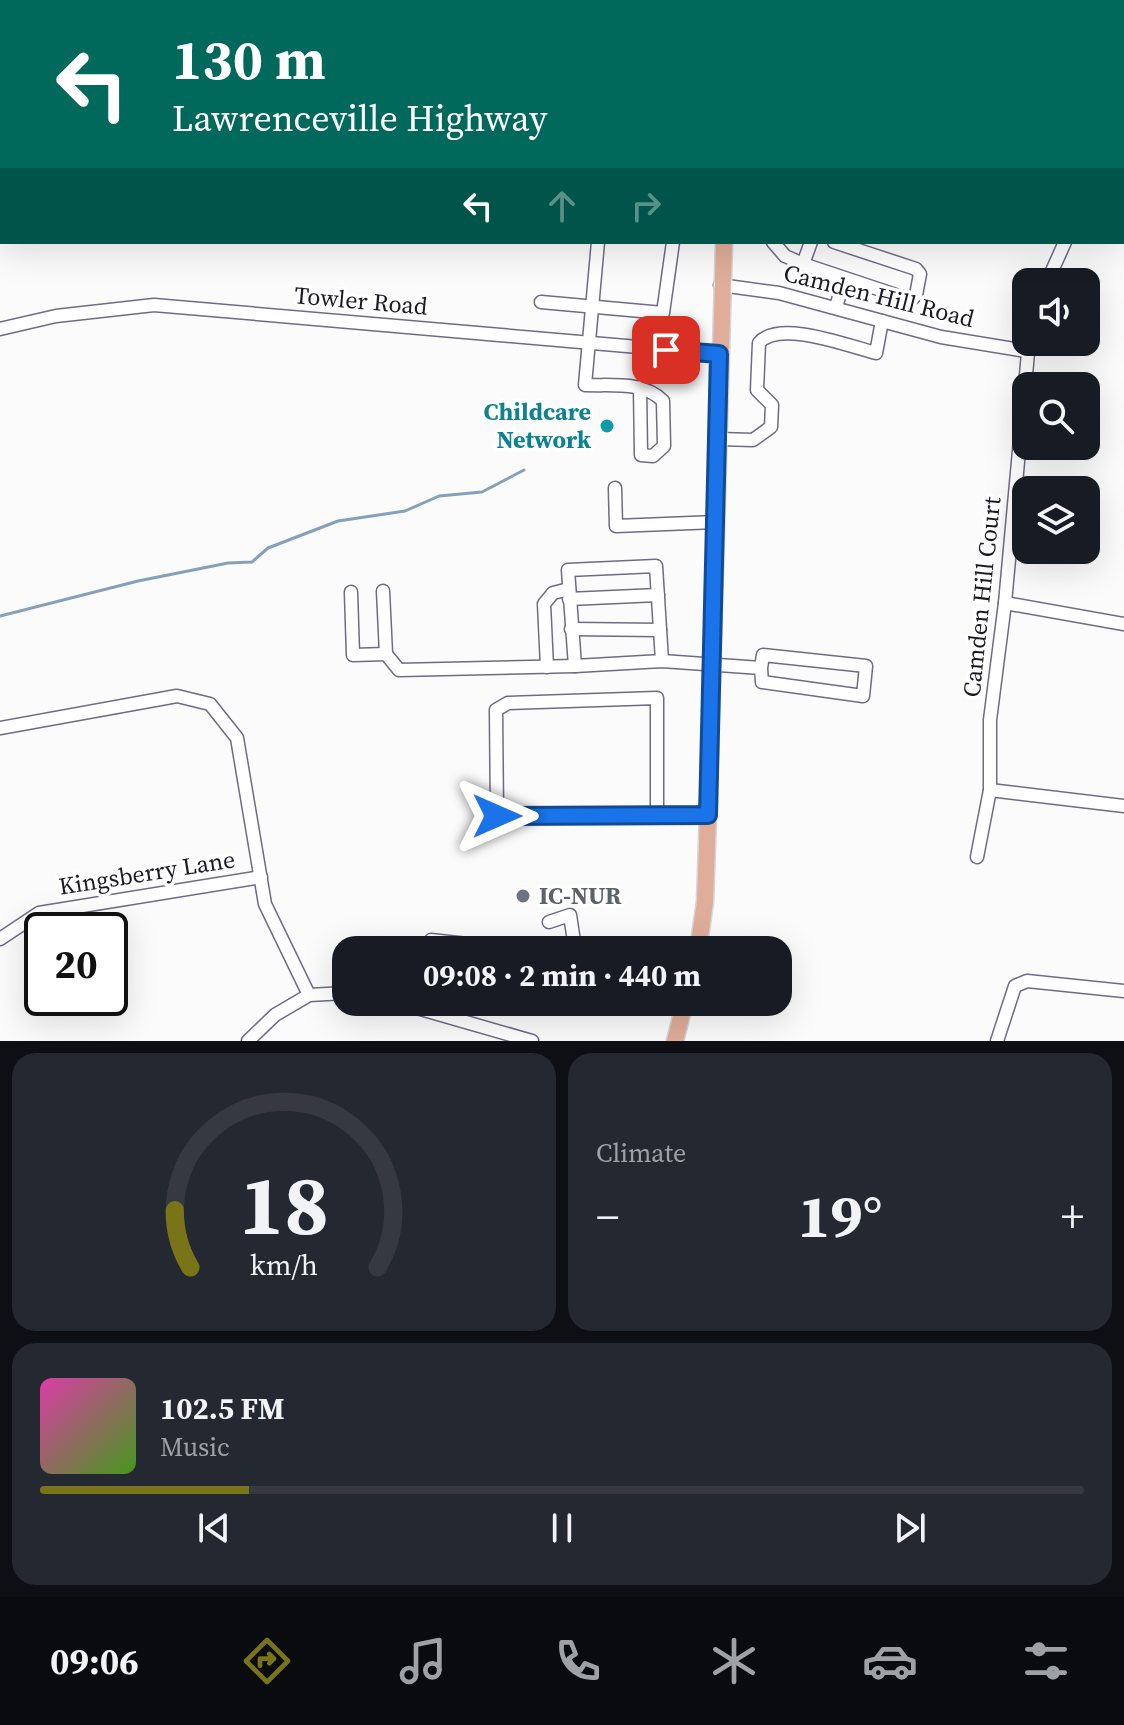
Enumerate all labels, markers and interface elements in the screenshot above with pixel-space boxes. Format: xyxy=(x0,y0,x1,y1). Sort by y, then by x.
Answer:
text: 130 m xyxy=(172,21,326,98)
icon: left xyxy=(40,32,144,136)
text: Lawrenceville Highway xyxy=(172,94,548,143)
icon: left xyxy=(456,184,500,228)
icon: ahead xyxy=(540,184,584,228)
icon: right xyxy=(624,184,668,228)
street label: Camden Hill Road xyxy=(780,256,978,335)
map controls xyxy=(1012,268,1100,564)
button: sound xyxy=(1012,268,1100,356)
street label: Towler Road xyxy=(293,278,429,323)
pin xyxy=(632,316,700,384)
icon: arrive xyxy=(644,328,688,372)
button: search xyxy=(1012,372,1100,460)
place label: Childcare Network xyxy=(484,395,592,456)
marker: Childcare Network xyxy=(598,417,616,435)
button: layers xyxy=(1012,476,1100,564)
street label: Camden Hill Court xyxy=(955,495,1008,699)
position arrow xyxy=(455,774,539,858)
street label: Kingsberry Lane xyxy=(56,842,237,903)
place label: IC-NUR xyxy=(539,879,622,912)
marker: IC-NUR xyxy=(514,887,532,905)
speed limit sign: 20 xyxy=(24,912,128,1016)
text: 09:08 · 2 min · 440 m xyxy=(423,955,701,996)
text: Climate xyxy=(596,1135,686,1171)
text: 18 xyxy=(239,1148,329,1262)
text: 19° xyxy=(798,1175,882,1257)
text: − xyxy=(596,1186,619,1247)
text: + xyxy=(1061,1186,1084,1247)
text: km/h xyxy=(250,1245,318,1285)
text: 102.5 FM xyxy=(160,1388,285,1429)
text: Music xyxy=(160,1429,230,1465)
icon: previous xyxy=(192,1506,236,1550)
icon: pause xyxy=(540,1506,584,1550)
icon: next xyxy=(888,1506,932,1550)
icon: directions xyxy=(239,1633,295,1689)
icon: music xyxy=(395,1633,451,1689)
icon: phone xyxy=(550,1633,606,1689)
icon: climate xyxy=(706,1633,762,1689)
icon: car xyxy=(862,1633,918,1689)
icon: filters xyxy=(1018,1633,1074,1689)
text: 09:06 xyxy=(50,1637,139,1686)

